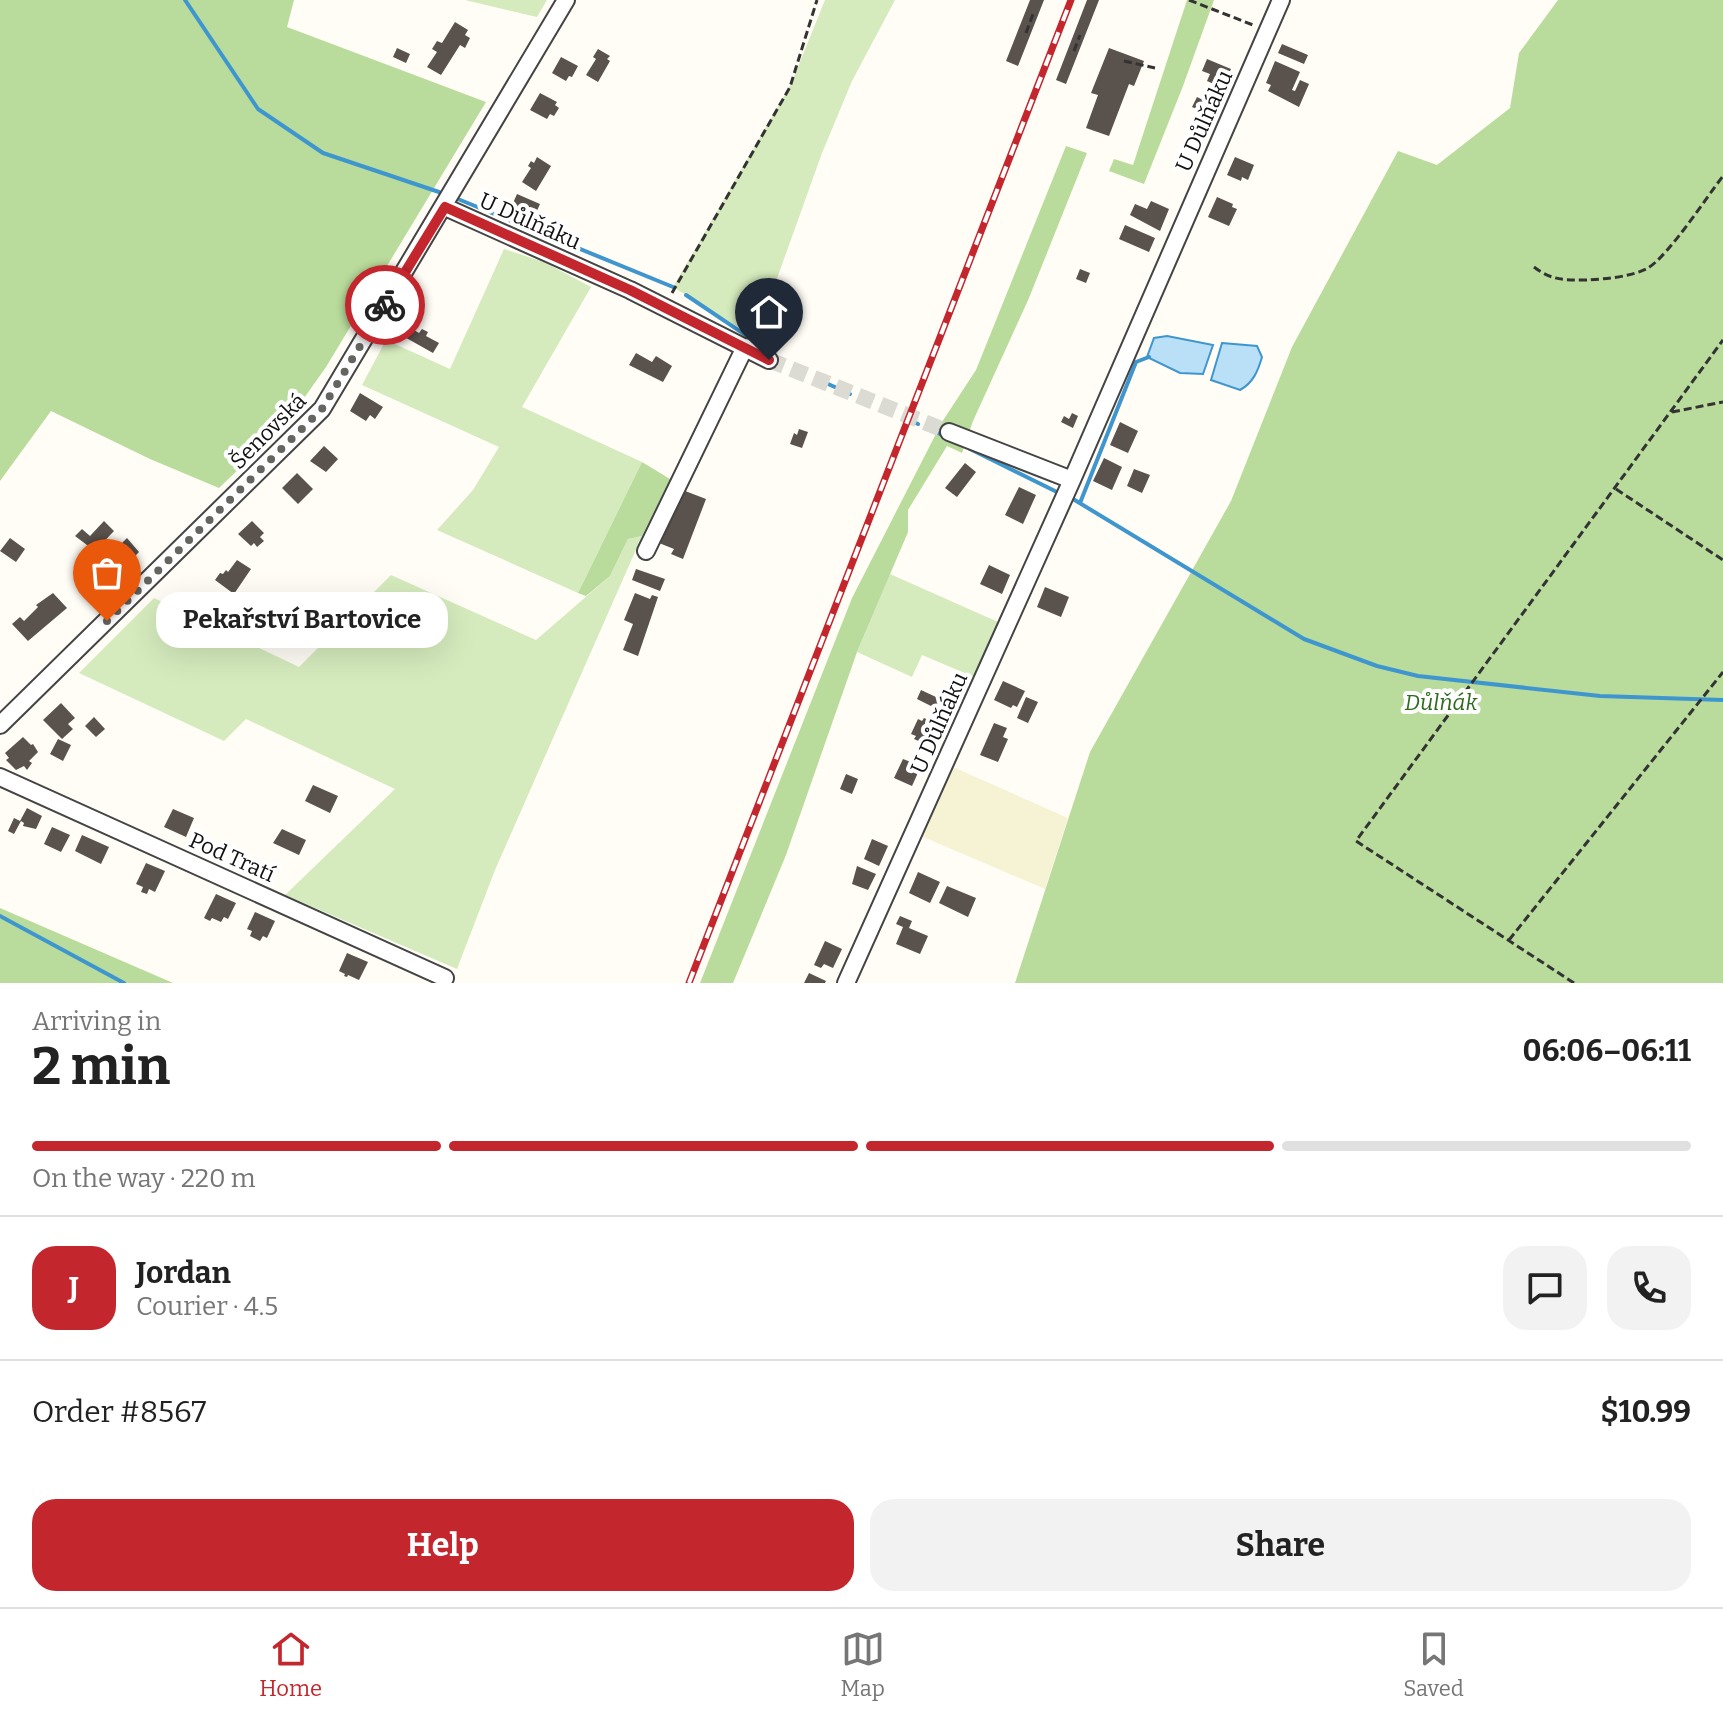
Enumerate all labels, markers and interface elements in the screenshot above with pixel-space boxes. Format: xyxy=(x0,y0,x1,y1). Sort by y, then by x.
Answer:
street label: U Důlňáku xyxy=(1170,66,1238,176)
street label: U Důlňáku xyxy=(475,187,585,255)
courier xyxy=(345,265,425,345)
pin xyxy=(735,278,803,360)
icon: bike xyxy=(363,283,407,327)
icon: home xyxy=(747,290,791,334)
street label: Šenovská xyxy=(224,387,312,475)
pin xyxy=(73,539,141,621)
icon: bag xyxy=(85,551,129,595)
callout: Pekařství Bartovice xyxy=(155,593,447,649)
text: Pekařství Bartovice xyxy=(183,604,421,635)
street label: U Důlňáku xyxy=(905,668,973,778)
park label: Důlňák xyxy=(1405,689,1478,716)
street label: Pod Tratí xyxy=(185,826,279,888)
text: Arriving in xyxy=(32,1006,161,1037)
text: 06:06–06:11 xyxy=(1523,1033,1691,1069)
text: 2 min xyxy=(32,1035,170,1098)
text: On the way · 220 m xyxy=(32,1163,256,1194)
button: chat xyxy=(1503,1246,1587,1330)
button: phone xyxy=(1607,1246,1691,1330)
text: Jordan xyxy=(136,1255,231,1291)
text: J xyxy=(69,1270,79,1306)
text: Courier · 4.5 xyxy=(136,1291,278,1322)
text: Order #8567 xyxy=(32,1394,206,1430)
text: $10.99 xyxy=(1600,1394,1691,1430)
button: Help xyxy=(32,1499,854,1591)
button: Share xyxy=(870,1499,1691,1591)
tab: Home xyxy=(259,1627,322,1702)
tab: Map xyxy=(840,1627,885,1702)
tab: Saved xyxy=(1403,1627,1464,1702)

